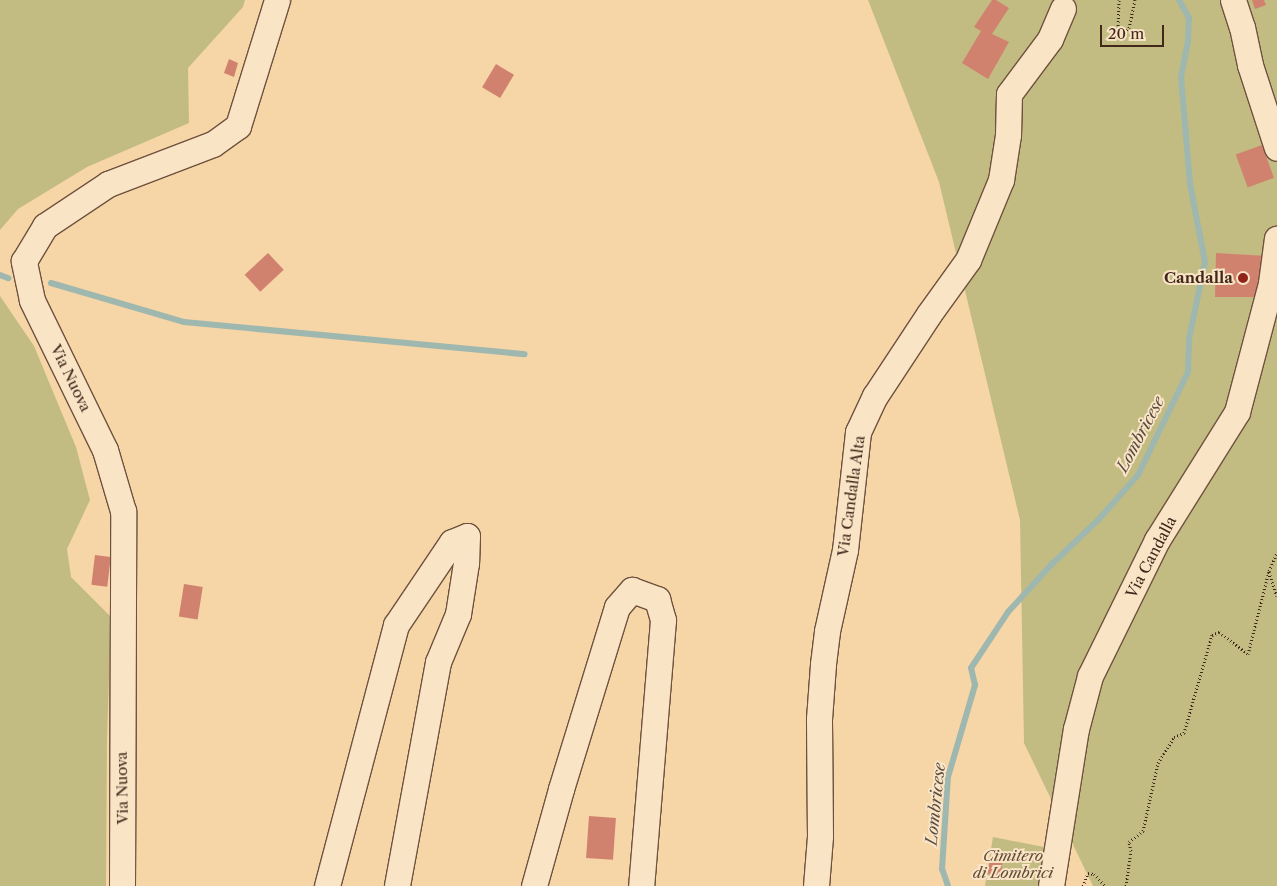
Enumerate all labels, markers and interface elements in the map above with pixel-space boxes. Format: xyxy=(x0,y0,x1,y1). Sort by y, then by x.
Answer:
scale bar xyxy=(1102,15,1166,47)
text: 20 m xyxy=(1108,24,1144,43)
place label: Candalla xyxy=(1164,269,1233,287)
marker: Candalla xyxy=(1237,272,1249,284)
street label: Via Nuova xyxy=(47,341,95,415)
water label: Lombricese xyxy=(1112,393,1168,475)
street label: Via Candalla Alta xyxy=(834,434,868,558)
street label: Via Candalla xyxy=(1122,513,1180,601)
street label: Via Nuova xyxy=(112,751,132,825)
water label: Lombricese xyxy=(921,762,949,846)
park label: Cimitero di Lombrici xyxy=(973,846,1053,881)

